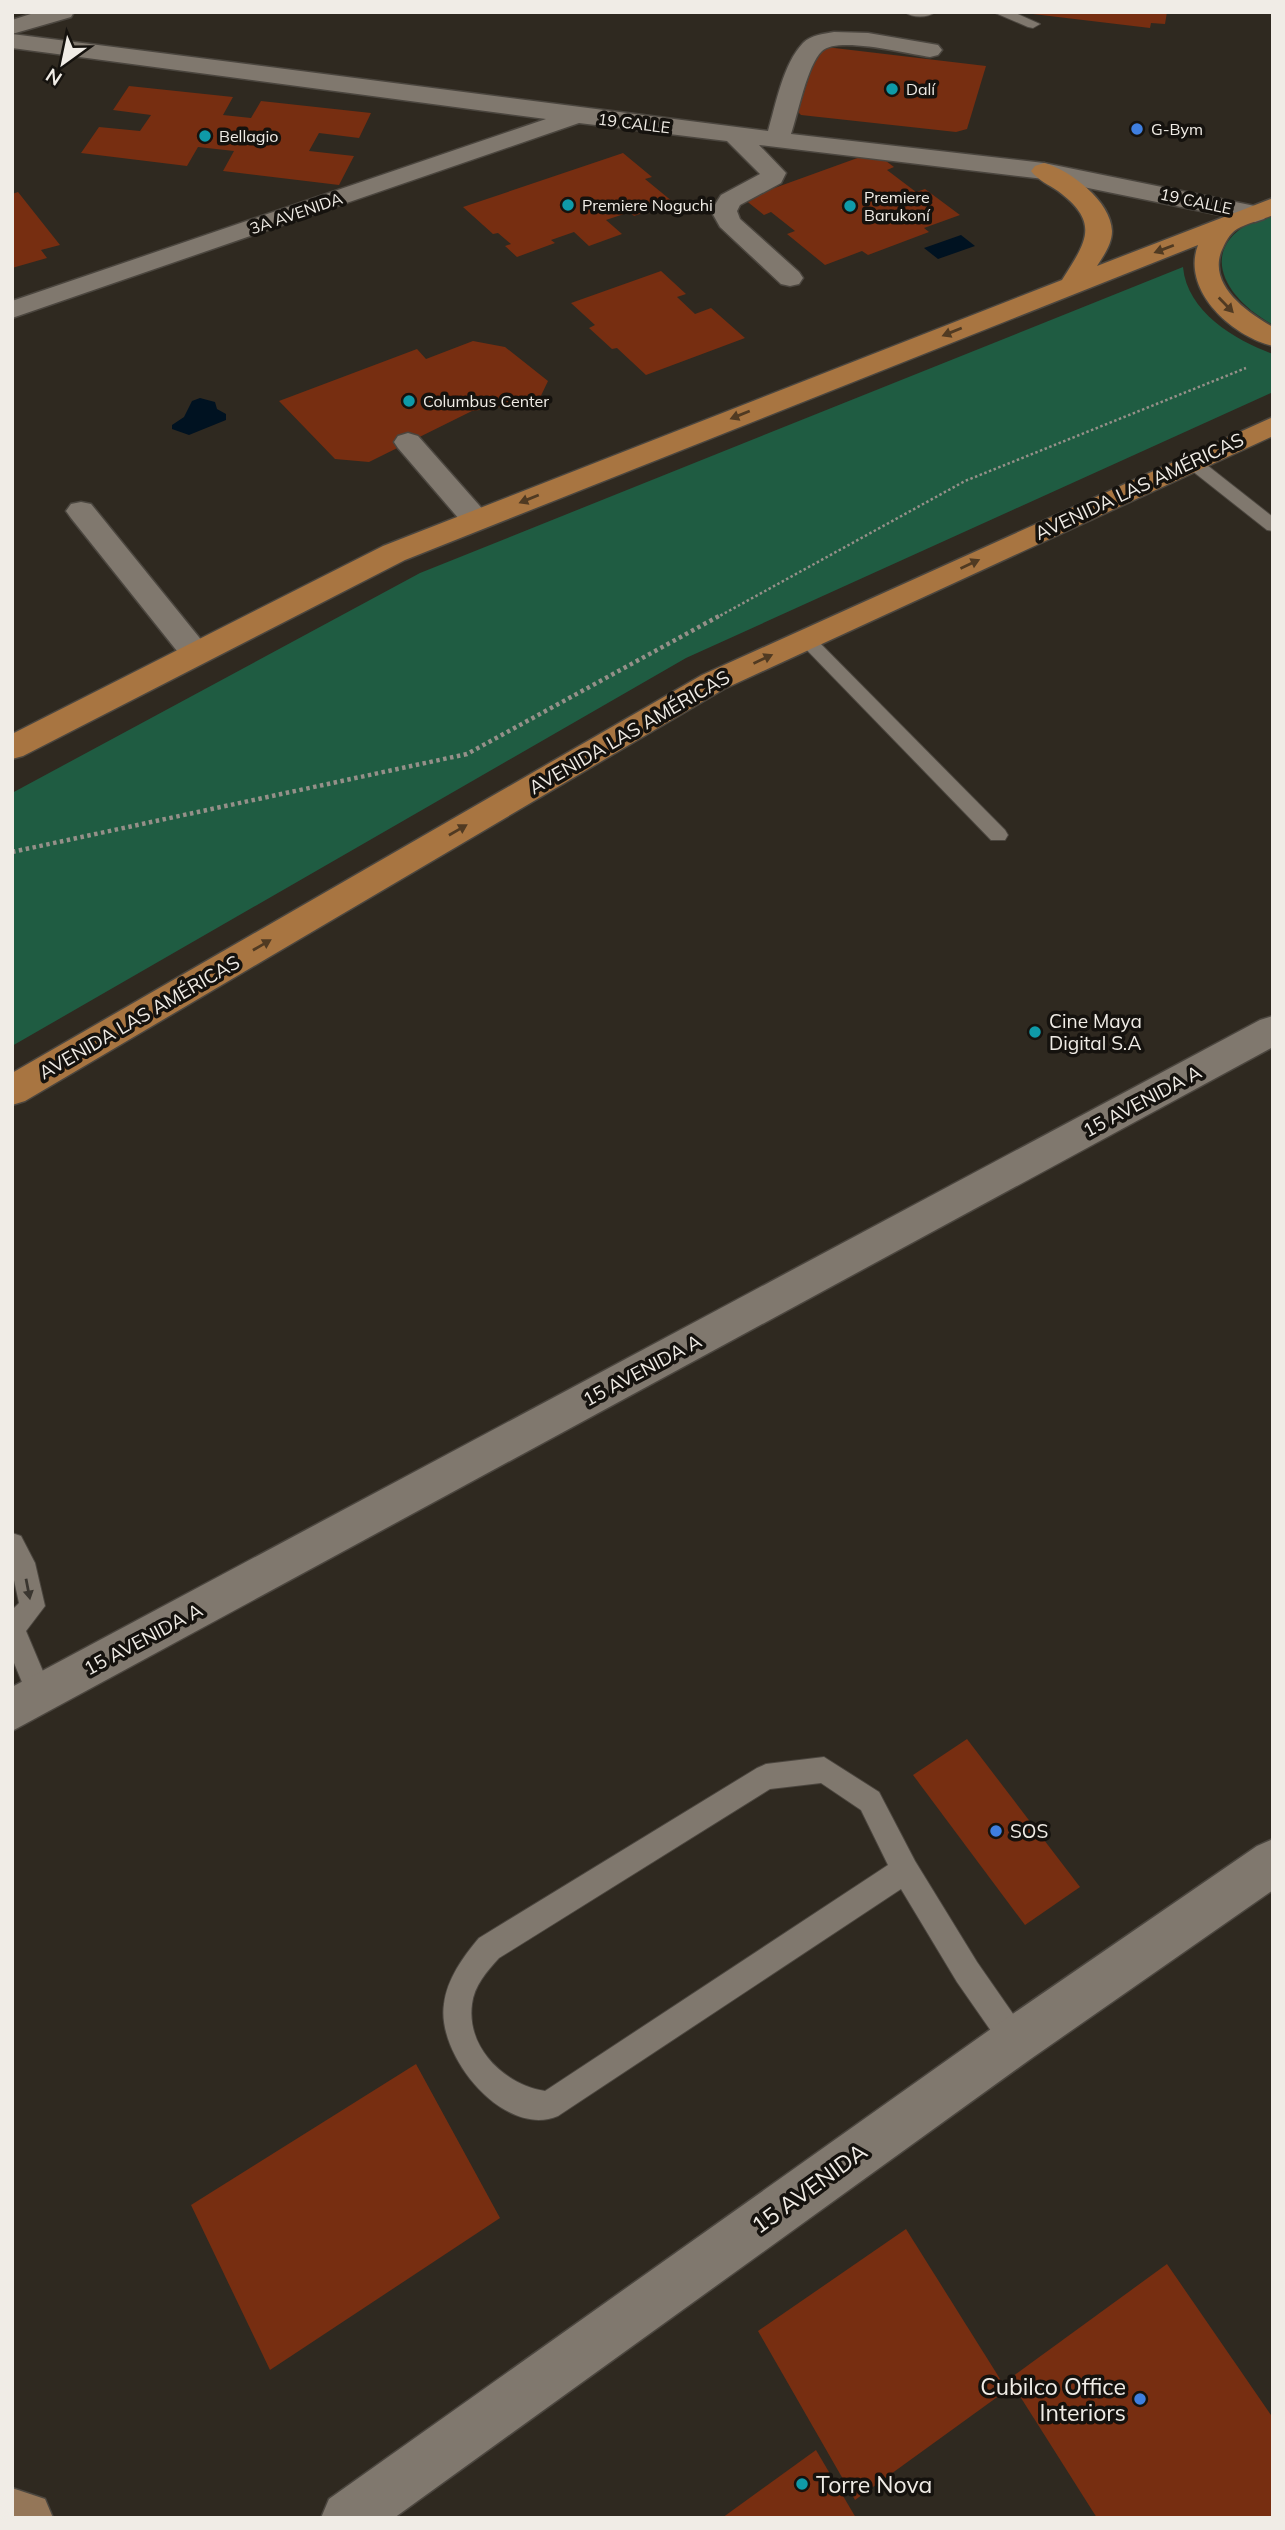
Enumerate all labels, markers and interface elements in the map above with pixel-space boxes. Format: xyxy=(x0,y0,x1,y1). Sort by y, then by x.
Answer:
north arrow xyxy=(28,28,98,98)
text: N xyxy=(41,63,66,91)
place label: Dalí xyxy=(906,79,936,99)
marker: Dalí xyxy=(884,81,900,97)
street label: 19 CALLE xyxy=(597,109,671,137)
place label: G-Bym xyxy=(1151,119,1203,139)
marker: G-Bym xyxy=(1129,121,1145,137)
place label: Bellagio xyxy=(219,126,278,146)
marker: Bellagio xyxy=(197,128,213,144)
street label: 19 CALLE xyxy=(1158,184,1234,218)
place label: Premiere Barukoní xyxy=(864,187,931,225)
street label: 3A AVENIDA xyxy=(247,188,345,238)
place label: Premiere Noguchi xyxy=(582,195,713,215)
marker: Premiere Noguchi xyxy=(560,197,576,213)
marker: Premiere Barukoní xyxy=(842,198,858,214)
one-way arrow xyxy=(1153,244,1174,255)
one-way arrow xyxy=(1218,296,1234,313)
one-way arrow xyxy=(941,326,962,337)
place label: Columbus Center xyxy=(423,391,549,411)
marker: Columbus Center xyxy=(401,393,417,409)
one-way arrow xyxy=(730,410,751,421)
street label: AVENIDA LAS AMÉRICAS xyxy=(1031,427,1247,545)
one-way arrow xyxy=(518,494,539,505)
one-way arrow xyxy=(960,558,980,570)
one-way arrow xyxy=(753,653,773,665)
street label: AVENIDA LAS AMÉRICAS xyxy=(524,665,734,799)
one-way arrow xyxy=(449,824,468,837)
one-way arrow xyxy=(252,939,271,951)
street label: AVENIDA LAS AMÉRICAS xyxy=(34,950,244,1084)
place label: Cine Maya Digital S.A xyxy=(1049,1009,1142,1055)
marker: Cine Maya Digital S.A xyxy=(1027,1024,1043,1040)
street label: 15 AVENIDA A xyxy=(1078,1060,1206,1142)
street label: 15 AVENIDA A xyxy=(578,1329,706,1411)
one-way arrow xyxy=(23,1578,34,1600)
street label: 15 AVENIDA A xyxy=(79,1598,207,1680)
place label: SOS xyxy=(1010,1819,1048,1843)
marker: SOS xyxy=(988,1823,1004,1839)
street label: 15 AVENIDA xyxy=(746,2136,873,2240)
place label: Cubilco Office Interiors xyxy=(980,2372,1126,2427)
marker: Cubilco Office Interiors xyxy=(1132,2391,1148,2407)
place label: Torre Nova xyxy=(816,2470,932,2499)
marker: Torre Nova xyxy=(794,2476,810,2492)

